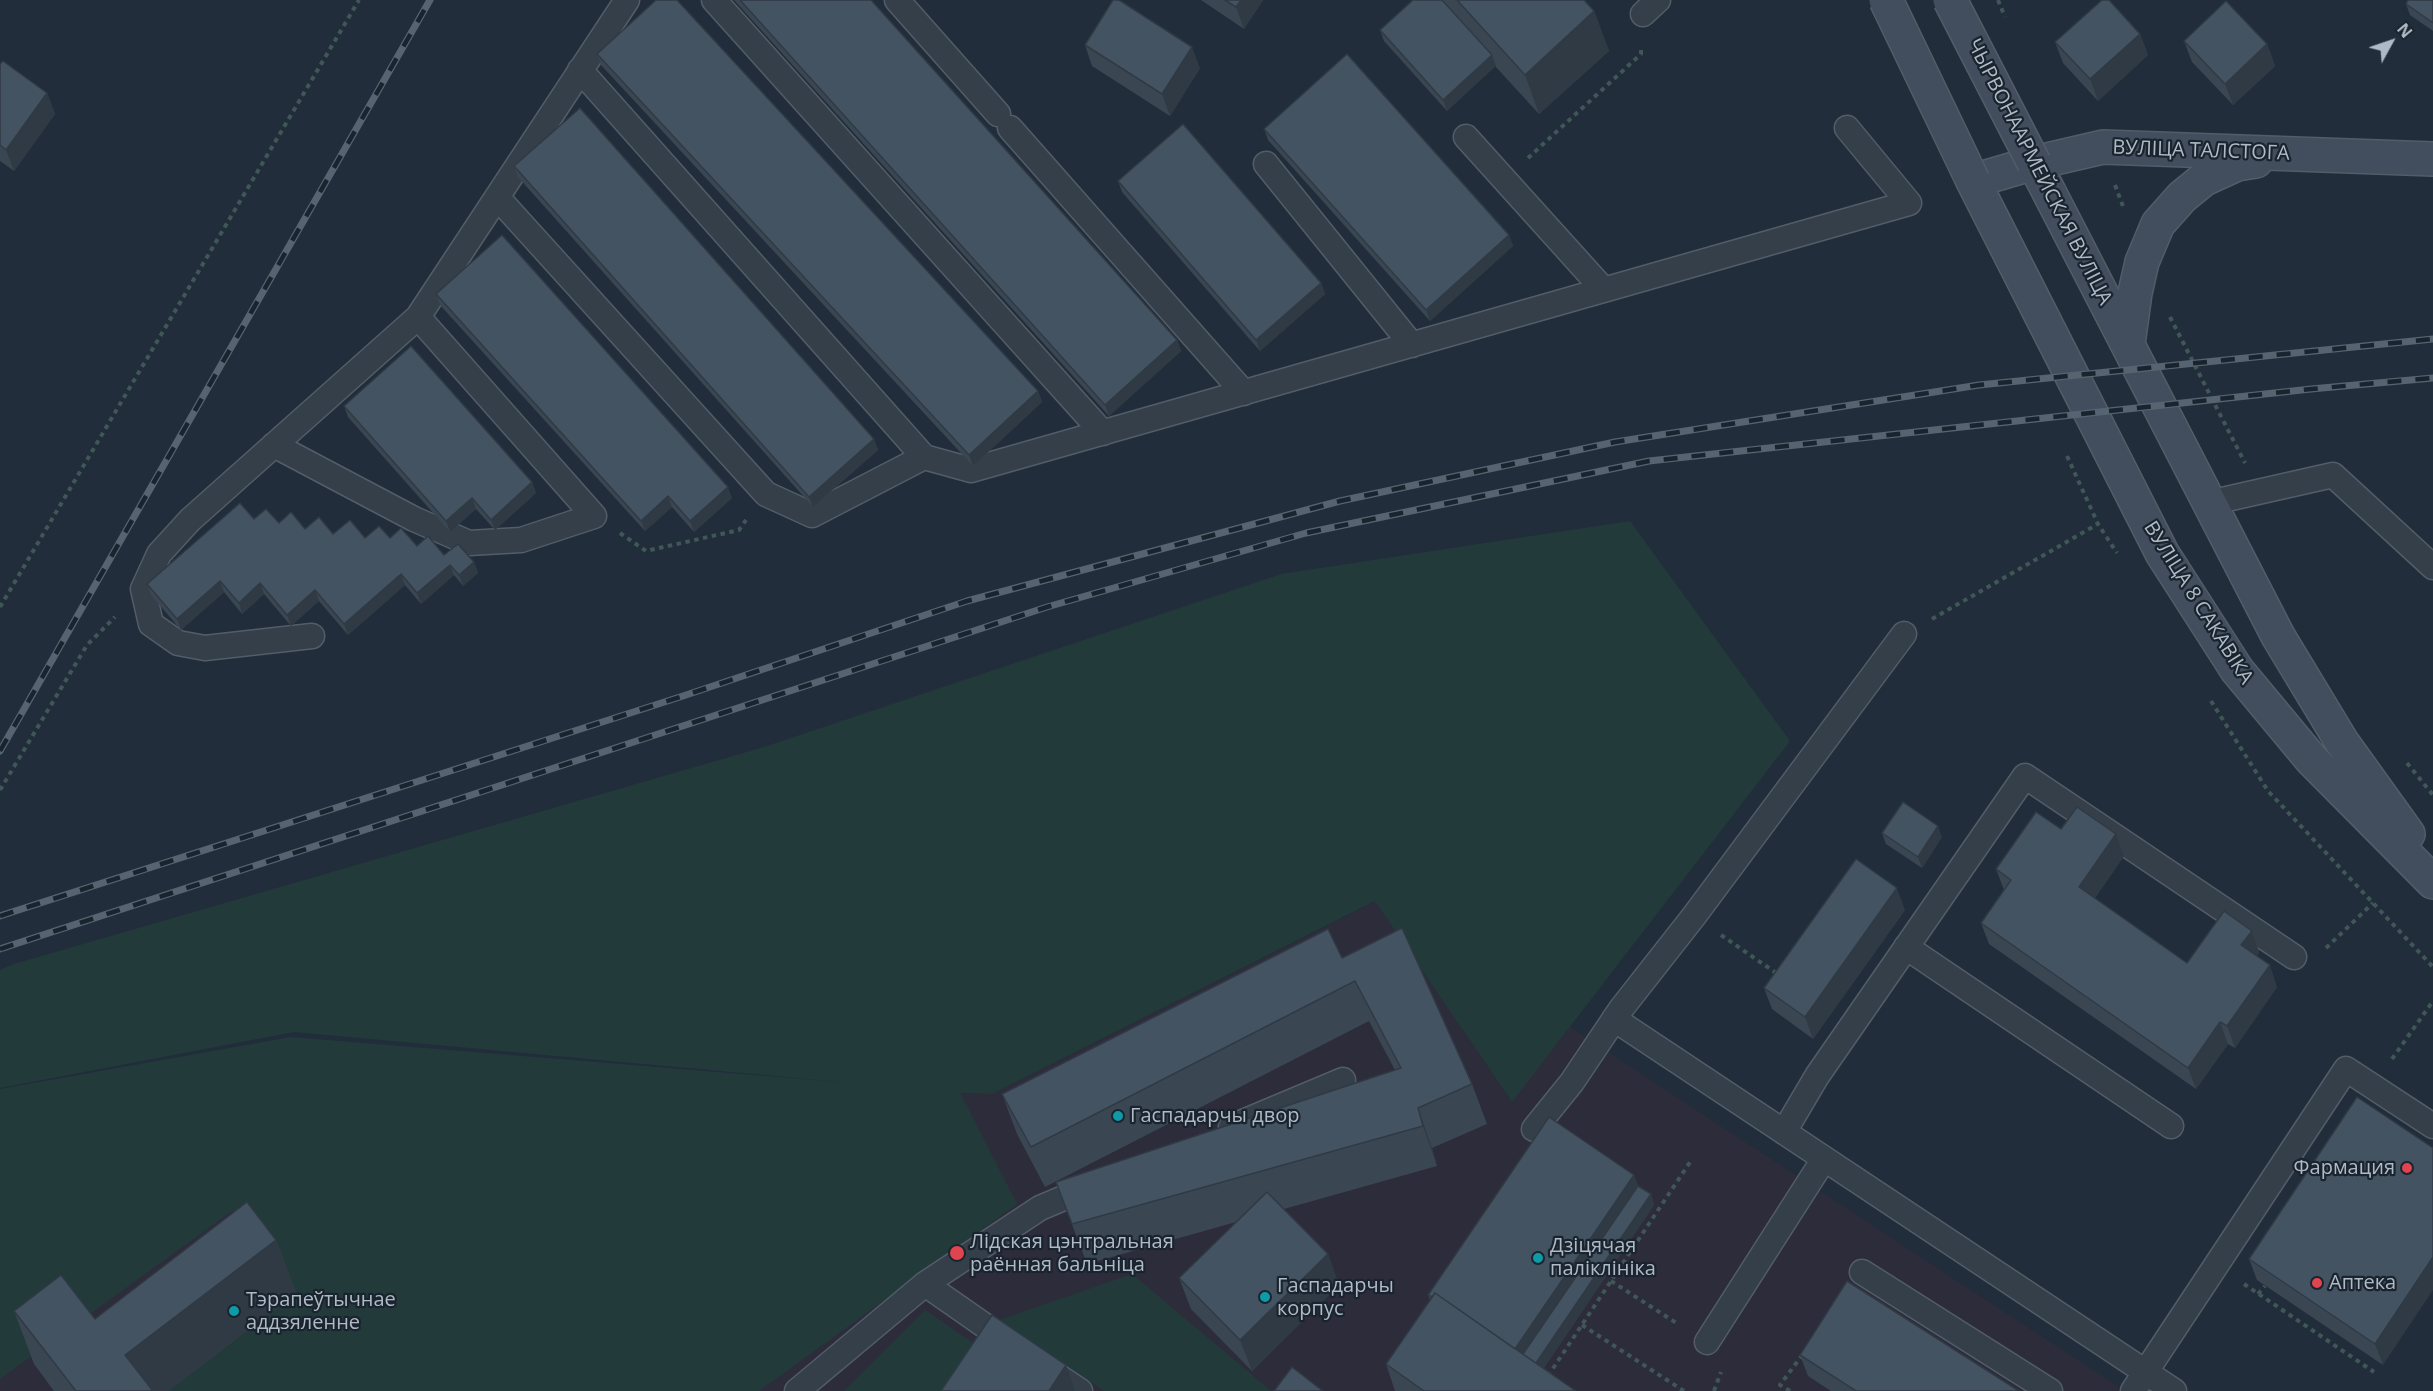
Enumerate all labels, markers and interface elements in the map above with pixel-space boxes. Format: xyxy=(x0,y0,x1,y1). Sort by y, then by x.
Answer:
north arrow xyxy=(2361,12,2421,72)
text: N xyxy=(2392,18,2417,42)
street label: ЧЫРВОНААРМЕЙСКАЯ ВУЛІЦА xyxy=(1961,35,2117,309)
street label: ВУЛІЦА ТАЛСТОГА xyxy=(2112,136,2290,166)
street label: ВУЛІЦА 8 САКАВІКА xyxy=(2138,517,2258,689)
place label: Гаспадарчы двор xyxy=(1130,1104,1299,1128)
marker: Гаспадарчы двор xyxy=(1111,1109,1125,1123)
place label: Фармация xyxy=(2294,1156,2395,1180)
marker: Фармация xyxy=(2400,1161,2414,1175)
place label: Лідская цэнтральная раённая бальніца xyxy=(970,1230,1174,1277)
place label: Дзіцячая паліклініка xyxy=(1550,1234,1656,1281)
marker: Лідская цэнтральная раённая бальніца xyxy=(948,1244,966,1262)
marker: Дзіцячая паліклініка xyxy=(1531,1251,1545,1265)
place label: Аптека xyxy=(2329,1271,2396,1295)
place label: Гаспадарчы корпус xyxy=(1277,1274,1394,1321)
marker: Аптека xyxy=(2310,1276,2324,1290)
place label: Тэрапеўтычнае аддзяленне xyxy=(246,1288,396,1335)
marker: Гаспадарчы корпус xyxy=(1258,1290,1272,1304)
marker: Тэрапеўтычнае аддзяленне xyxy=(227,1304,241,1318)

